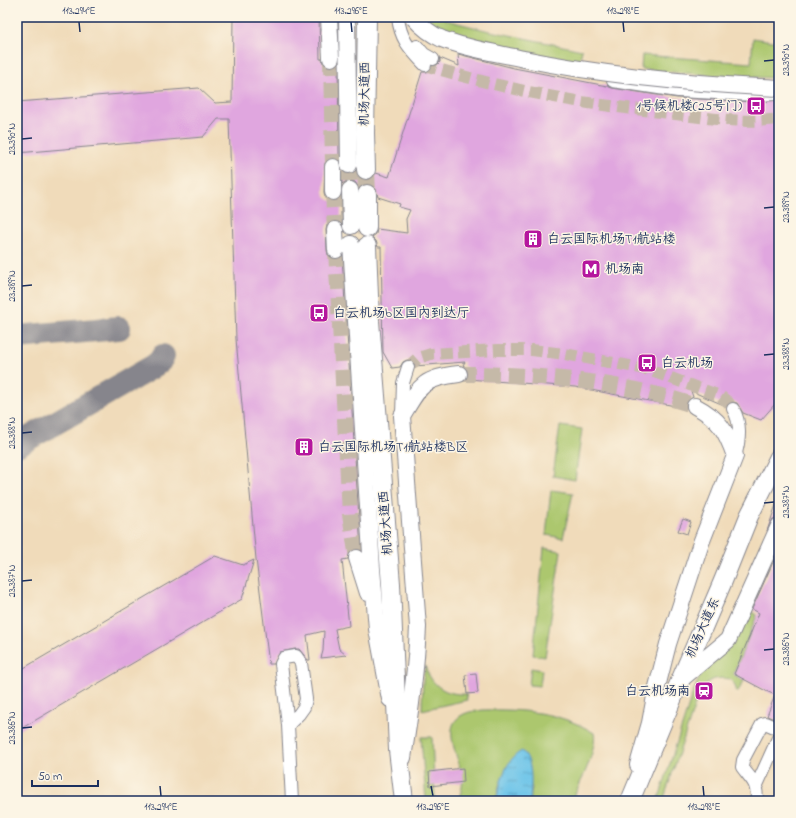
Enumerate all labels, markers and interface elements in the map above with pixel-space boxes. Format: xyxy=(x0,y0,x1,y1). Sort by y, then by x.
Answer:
text: 113.294°E xyxy=(62,4,96,19)
text: 113.296°E xyxy=(334,4,368,19)
text: 113.298°E xyxy=(607,4,640,19)
text: 23.390°N xyxy=(779,44,794,76)
street label: 机场大道西 xyxy=(355,61,375,127)
bus stop icon: 1号候机楼(25号门) xyxy=(745,95,767,117)
place label: 1号候机楼(25号门) xyxy=(637,97,742,116)
text: 23.390°N xyxy=(5,123,20,155)
text: 23.389°N xyxy=(779,191,794,223)
building icon: 白云国际机场T1航站楼 xyxy=(522,228,544,250)
place label: 白云国际机场T1航站楼 xyxy=(547,230,676,249)
metro station icon: 机场南 xyxy=(580,258,602,280)
place label: 机场南 xyxy=(605,260,644,279)
text: 23.389°N xyxy=(5,270,20,302)
bus stop icon: 白云机场b区国内到达厅 xyxy=(308,302,330,324)
place label: 白云机场b区国内到达厅 xyxy=(333,304,470,323)
text: 23.388°N xyxy=(779,338,794,370)
bus stop icon: 白云机场 xyxy=(636,352,658,374)
place label: 白云机场 xyxy=(661,354,713,373)
text: 23.388°N xyxy=(5,417,20,449)
building icon: 白云国际机场T1航站楼B区 xyxy=(293,436,315,458)
place label: 白云国际机场T1航站楼B区 xyxy=(318,438,468,457)
text: 23.387°N xyxy=(779,485,794,518)
street label: 机场大道西 xyxy=(374,490,398,556)
text: 23.387°N xyxy=(5,564,20,597)
street label: 机场大道东 xyxy=(681,594,725,662)
text: 23.386°N xyxy=(779,632,794,665)
station icon: 白云机场南 xyxy=(693,680,715,702)
place label: 白云机场南 xyxy=(625,682,690,701)
text: 23.386°N xyxy=(5,711,20,744)
scale bar xyxy=(32,762,98,788)
text: 50 m xyxy=(38,768,62,786)
text: 113.294°E xyxy=(144,800,178,815)
text: 113.296°E xyxy=(416,800,450,815)
text: 113.298°E xyxy=(688,800,721,815)

